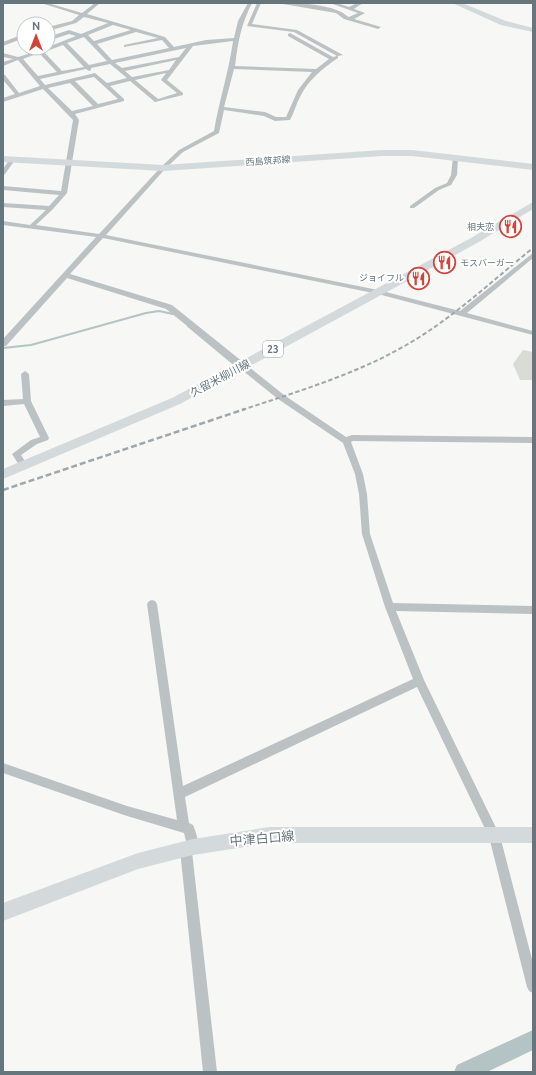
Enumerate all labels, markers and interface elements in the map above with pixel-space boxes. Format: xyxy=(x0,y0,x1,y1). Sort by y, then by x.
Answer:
north arrow xyxy=(16,16,56,56)
text: N xyxy=(32,20,40,32)
street label: 西島筑邦線 xyxy=(245,154,292,168)
restaurant icon: 相夫恋 xyxy=(497,214,523,240)
place label: 相夫恋 xyxy=(467,222,494,232)
restaurant icon: モスバーガー xyxy=(432,250,458,276)
place label: モスバーガー xyxy=(460,258,514,268)
restaurant icon: ジョイフル xyxy=(406,265,432,291)
place label: ジョイフル xyxy=(359,273,404,283)
road number: 23 xyxy=(263,341,283,357)
street label: 久留米柳川線 xyxy=(188,357,252,399)
street label: 中津白口線 xyxy=(229,828,295,848)

